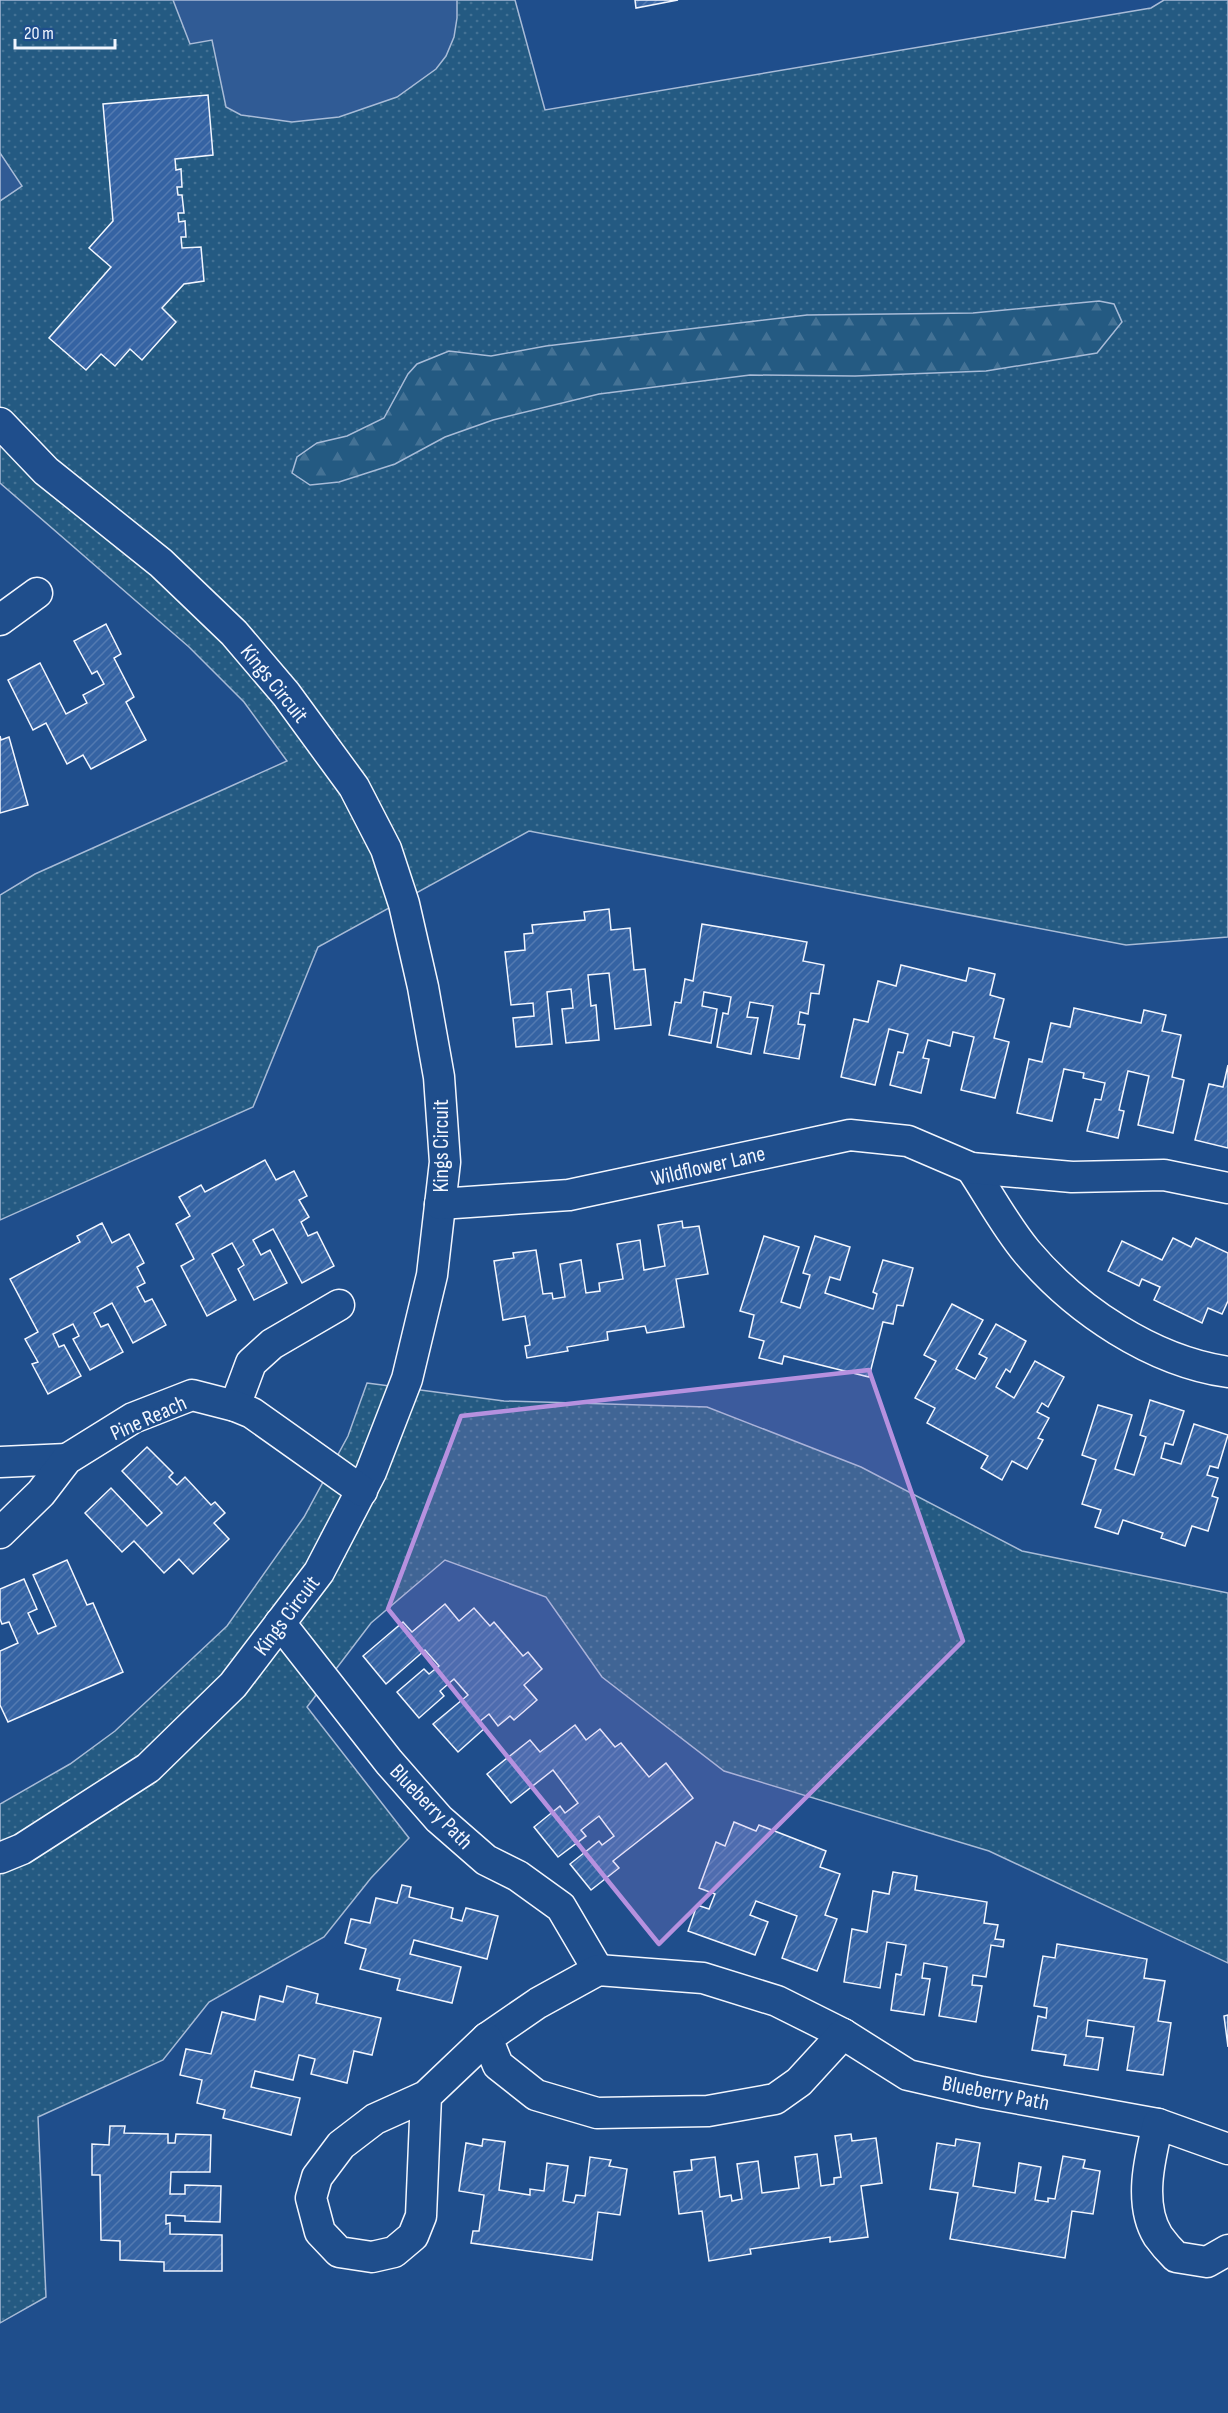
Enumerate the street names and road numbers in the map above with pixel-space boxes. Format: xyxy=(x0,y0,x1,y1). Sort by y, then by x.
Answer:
street label: Kings Circuit xyxy=(234,639,314,729)
street label: Kings Circuit xyxy=(428,1099,455,1193)
street label: Wildflower Lane xyxy=(649,1140,768,1193)
street label: Pine Reach xyxy=(106,1390,191,1447)
street label: Kings Circuit xyxy=(248,1570,326,1661)
street label: Blueberry Path xyxy=(384,1759,478,1855)
street label: Blueberry Path xyxy=(940,2070,1051,2117)

